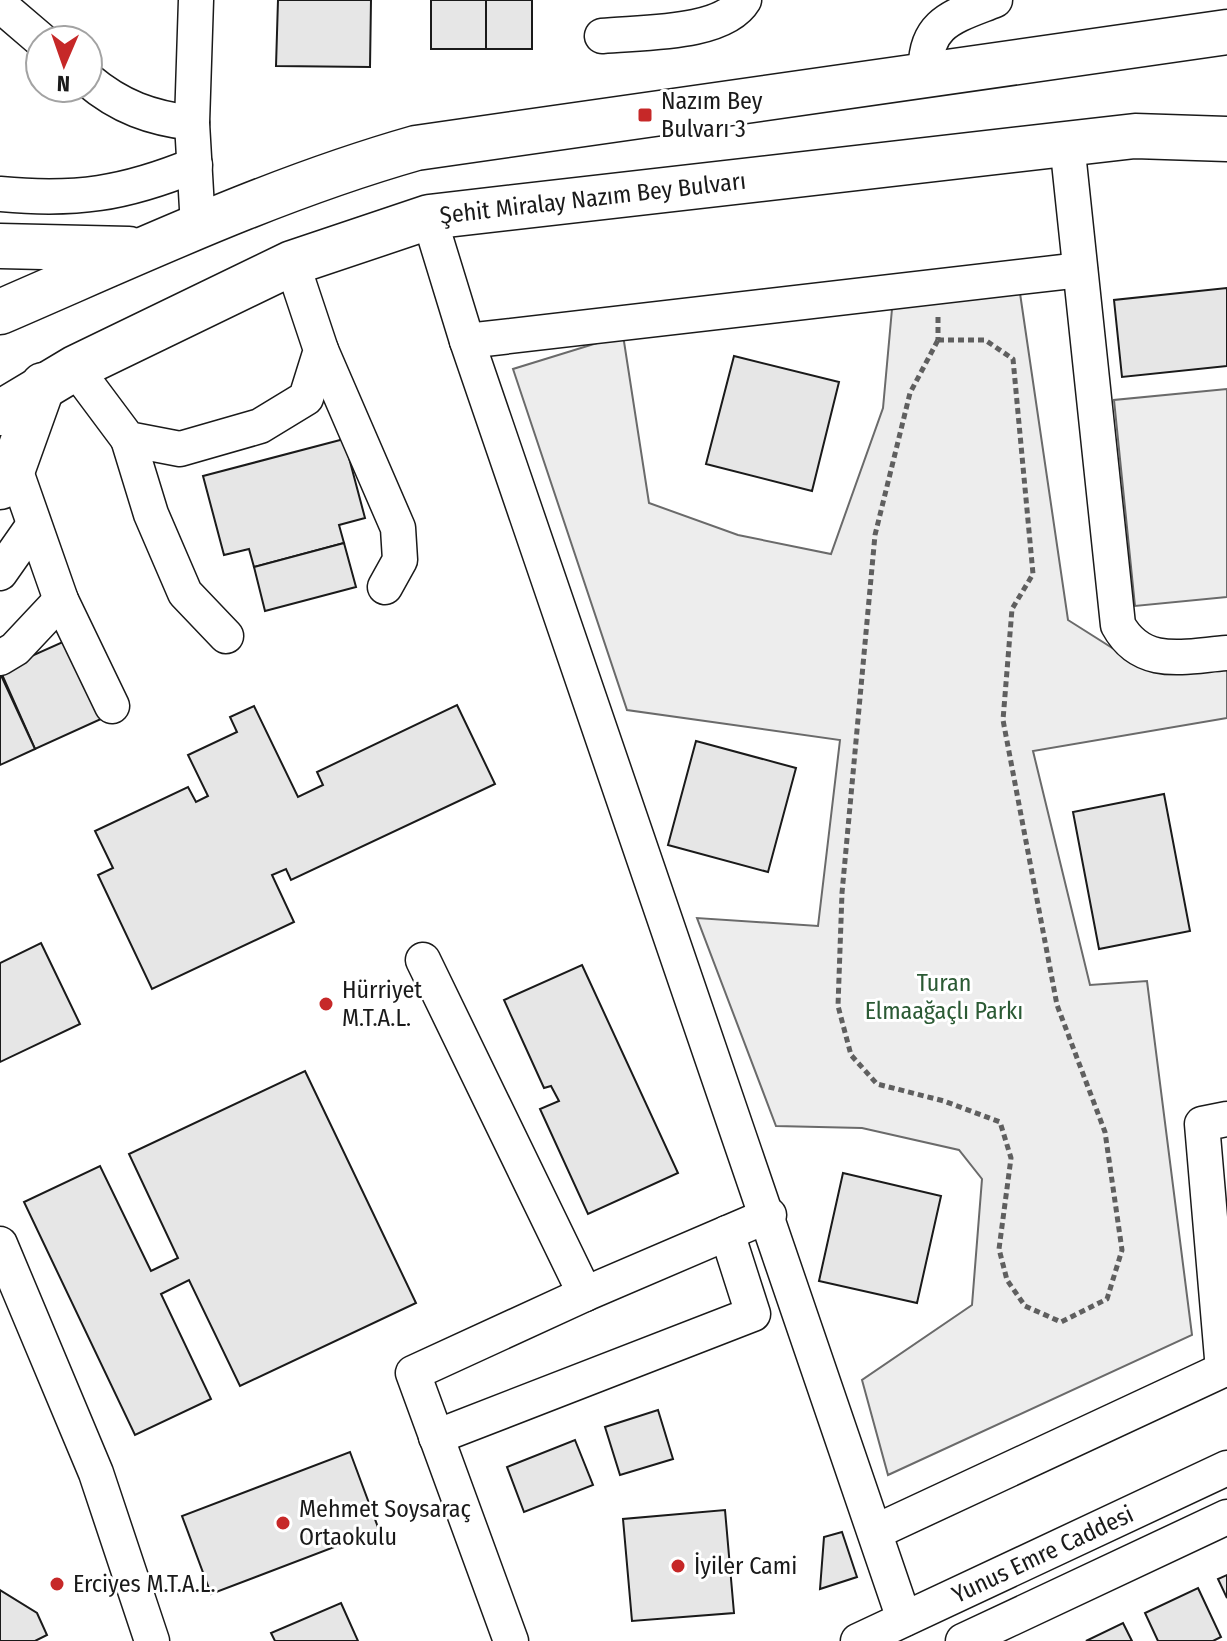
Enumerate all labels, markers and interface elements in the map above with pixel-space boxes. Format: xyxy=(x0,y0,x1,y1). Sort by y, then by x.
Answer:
north arrow xyxy=(24,24,104,104)
text: N xyxy=(56,70,70,97)
place label: Nazım Bey Bulvarı 3 xyxy=(661,87,763,143)
marker: Nazım Bey Bulvarı 3 xyxy=(636,106,654,124)
street label: Şehit Miralay Nazım Bey Bulvarı xyxy=(438,167,747,230)
park label: Turan Elmaağaçlı Parkı xyxy=(865,969,1023,1025)
place label: Hürriyet M.T.A.L. xyxy=(342,976,422,1032)
marker: Hürriyet M.T.A.L. xyxy=(317,995,335,1013)
place label: Mehmet Soysaraç Ortaokulu xyxy=(299,1495,471,1551)
street label: Yunus Emre Caddesi xyxy=(948,1500,1138,1609)
marker: Mehmet Soysaraç Ortaokulu xyxy=(274,1514,292,1532)
place label: İyiler Cami xyxy=(694,1552,797,1580)
marker: İyiler Cami xyxy=(669,1557,687,1575)
place label: Erciyes M.T.A.L. xyxy=(73,1570,216,1598)
marker: Erciyes M.T.A.L. xyxy=(48,1575,66,1593)

